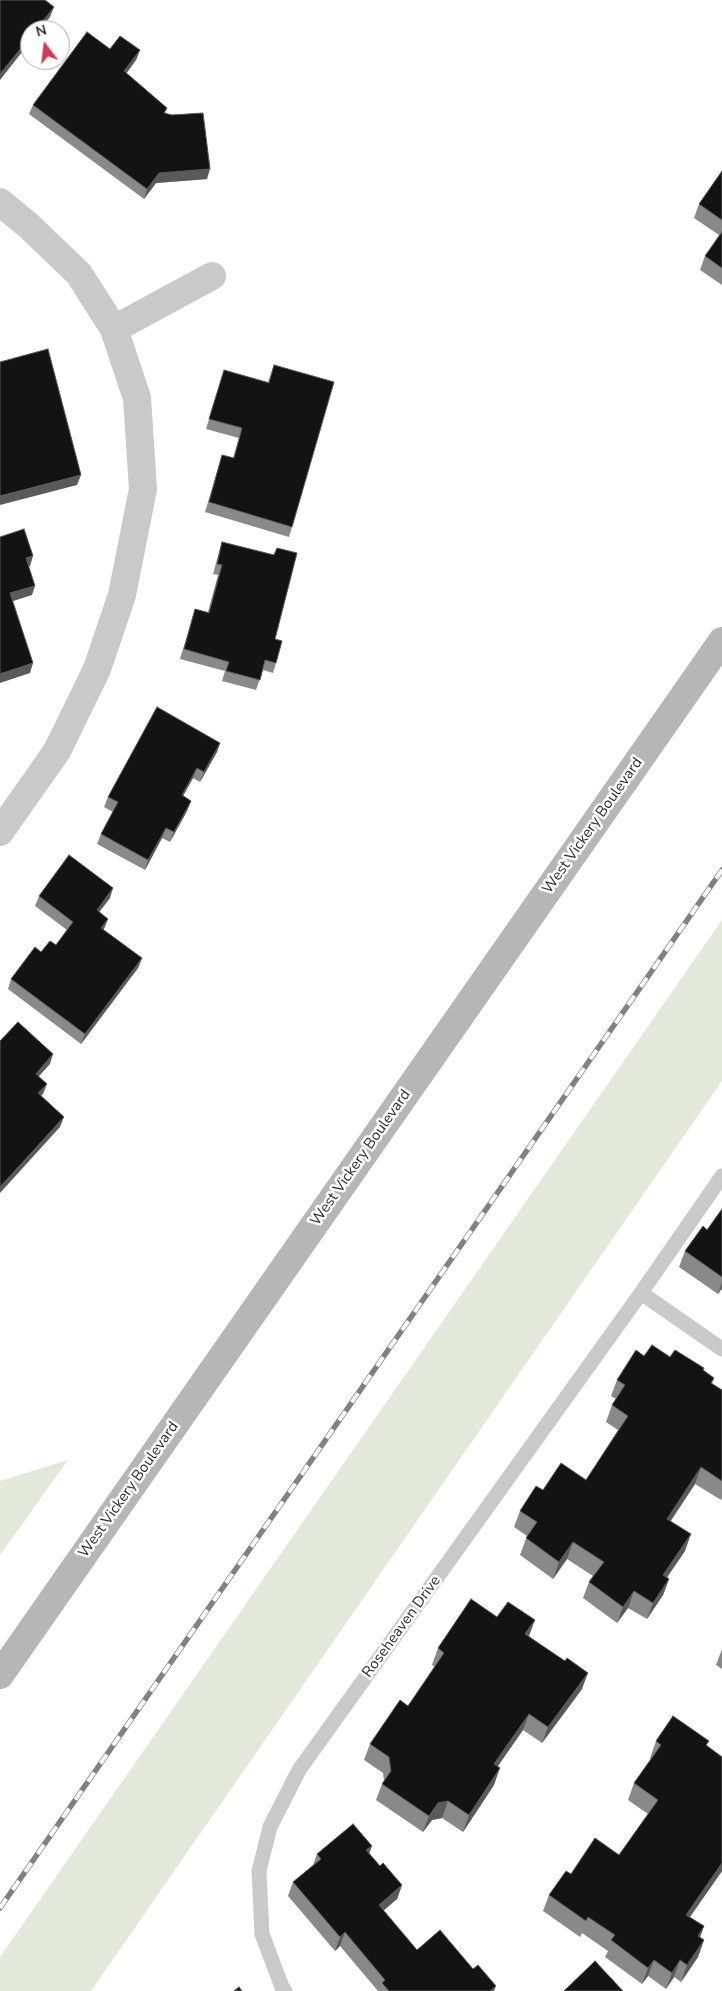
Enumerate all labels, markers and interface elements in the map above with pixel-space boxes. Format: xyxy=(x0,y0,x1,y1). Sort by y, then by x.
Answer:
north arrow xyxy=(20,20,70,70)
text: N xyxy=(34,20,49,42)
street label: West Vickery Boulevard xyxy=(539,754,647,898)
street label: West Vickery Boulevard xyxy=(307,1086,415,1230)
street label: West Vickery Boulevard xyxy=(75,1418,183,1562)
street label: Roseheaven Drive xyxy=(359,1573,445,1681)

